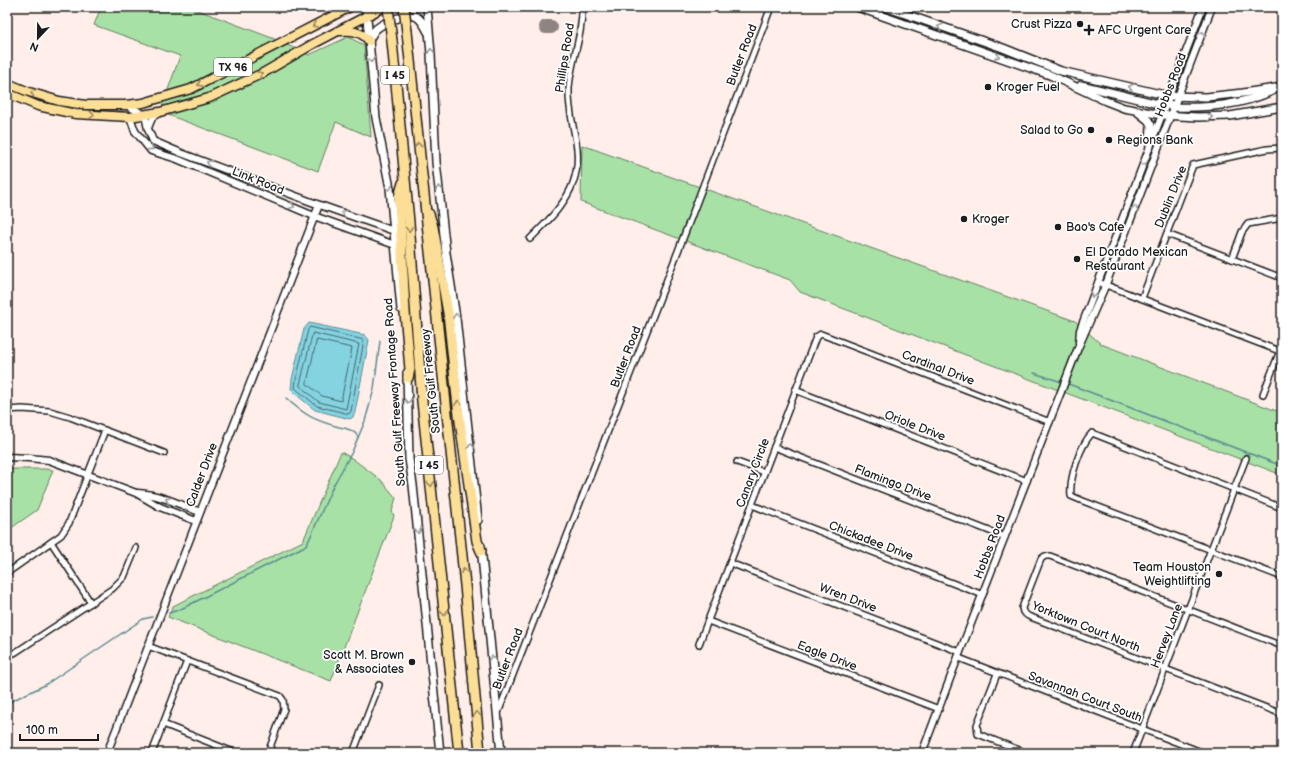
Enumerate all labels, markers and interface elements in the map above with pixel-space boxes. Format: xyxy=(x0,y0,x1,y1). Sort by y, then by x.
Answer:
place label: Crust Pizza xyxy=(1011,17,1072,32)
north arrow xyxy=(18,18,58,58)
marker: Crust Pizza xyxy=(1075,19,1085,29)
one-way arrow xyxy=(312,20,320,27)
street label: Phillips Road xyxy=(552,22,578,94)
street label: Butler Road xyxy=(723,22,761,88)
one-way arrow xyxy=(937,23,944,31)
place label: AFC Urgent Care xyxy=(1098,23,1191,38)
marker: AFC Urgent Care xyxy=(1083,24,1095,36)
one-way arrow xyxy=(1197,30,1205,37)
text: N xyxy=(28,39,41,54)
one-way arrow xyxy=(426,48,435,54)
street label: Hobbs Road xyxy=(1152,51,1190,119)
one-way arrow xyxy=(994,52,1001,60)
one-way arrow xyxy=(366,57,375,63)
road number: TX 96 xyxy=(214,58,252,76)
road number: I 45 xyxy=(381,66,409,84)
one-way arrow xyxy=(256,71,264,79)
one-way arrow xyxy=(196,79,204,87)
place label: Kroger Fuel xyxy=(996,80,1060,95)
marker: Kroger Fuel xyxy=(983,82,993,92)
one-way arrow xyxy=(1127,83,1134,92)
one-way arrow xyxy=(29,89,36,98)
one-way arrow xyxy=(89,110,95,119)
one-way arrow xyxy=(1207,112,1213,121)
place label: Salad to Go xyxy=(1020,123,1083,138)
marker: Salad to Go xyxy=(1086,125,1096,135)
place label: Regions Bank xyxy=(1117,133,1193,148)
marker: Regions Bank xyxy=(1104,135,1114,145)
one-way arrow xyxy=(414,142,423,148)
one-way arrow xyxy=(147,143,154,150)
one-way arrow xyxy=(1140,159,1148,166)
one-way arrow xyxy=(205,160,212,168)
street label: Link Road xyxy=(230,164,286,198)
street label: Dublin Drive xyxy=(1152,164,1190,230)
one-way arrow xyxy=(384,185,393,191)
one-way arrow xyxy=(434,185,443,191)
one-way arrow xyxy=(288,202,295,210)
one-way arrow xyxy=(1131,205,1139,212)
one-way arrow xyxy=(340,210,347,218)
place label: Kroger xyxy=(972,212,1010,227)
marker: Kroger xyxy=(959,214,969,224)
place label: Bao's Cafe xyxy=(1066,220,1124,235)
marker: Bao's Cafe xyxy=(1053,222,1063,232)
one-way arrow xyxy=(405,226,414,232)
place label: El Dorado Mexican Restaurant xyxy=(1085,245,1188,274)
marker: El Dorado Mexican Restaurant xyxy=(1072,254,1082,264)
one-way arrow xyxy=(1090,291,1098,298)
street label: South Gulf Freeway Frontage Road xyxy=(381,297,409,487)
one-way arrow xyxy=(452,313,461,319)
street label: Butler Road xyxy=(607,324,645,390)
street label: South Gulf Freeway xyxy=(418,327,444,434)
street label: Cardinal Drive xyxy=(899,347,977,389)
one-way arrow xyxy=(404,398,412,404)
one-way arrow xyxy=(454,400,463,406)
street label: Oriole Drive xyxy=(882,407,948,445)
street label: Canary Circle xyxy=(733,436,773,510)
street label: Calder Drive xyxy=(183,441,221,509)
one-way arrow xyxy=(467,442,476,449)
road number: I 45 xyxy=(415,456,443,474)
street label: Flamingo Drive xyxy=(852,461,934,505)
one-way arrow xyxy=(426,481,435,487)
one-way arrow xyxy=(165,496,172,504)
street label: Hobbs Road xyxy=(971,513,1009,581)
street label: Chickadee Drive xyxy=(827,518,915,564)
one-way arrow xyxy=(413,528,422,534)
place label: Team Houston Weightlifting xyxy=(1133,560,1211,589)
one-way arrow xyxy=(459,568,468,574)
marker: Team Houston Weightlifting xyxy=(1214,569,1224,579)
street label: Wren Drive xyxy=(817,580,879,616)
street label: Yorktown Court North xyxy=(1029,598,1143,656)
street label: Hervey Lane xyxy=(1148,602,1186,670)
one-way arrow xyxy=(440,610,449,616)
street label: Butler Road xyxy=(489,626,527,692)
street label: Eagle Drive xyxy=(795,638,859,674)
place label: Scott M. Brown & Associates xyxy=(323,648,404,677)
one-way arrow xyxy=(488,655,497,661)
marker: Scott M. Brown & Associates xyxy=(407,657,417,667)
street label: Savannah Court South xyxy=(1026,668,1144,726)
one-way arrow xyxy=(472,711,481,717)
scale bar xyxy=(20,716,98,742)
text: 100 m xyxy=(26,723,58,738)

